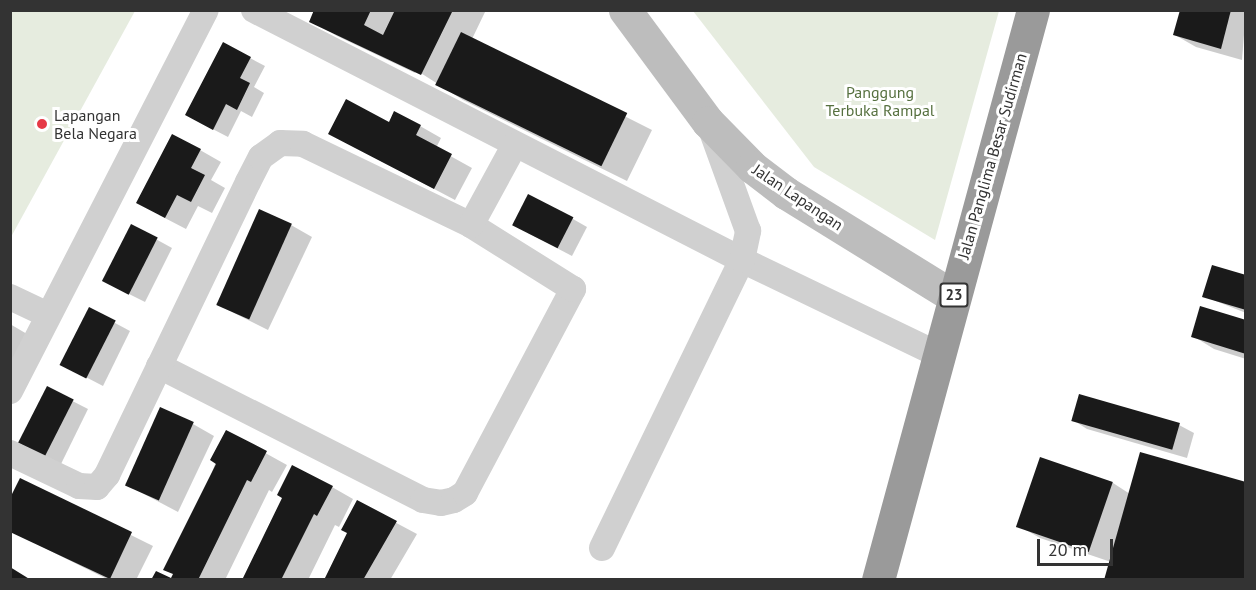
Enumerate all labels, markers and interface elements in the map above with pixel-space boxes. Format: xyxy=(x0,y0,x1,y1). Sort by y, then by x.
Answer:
street label: Jalan Panglima Besar Sudirman xyxy=(953,51,1031,261)
park label: Panggung Terbuka Rampal xyxy=(825,82,935,120)
place label: Lapangan Bela Negara xyxy=(54,105,137,143)
marker: Lapangan Bela Negara xyxy=(35,117,49,131)
street label: Jalan Lapangan xyxy=(749,160,847,234)
road number: 23 xyxy=(939,283,969,307)
scale bar xyxy=(1040,527,1116,565)
text: 20 m xyxy=(1048,538,1087,561)

